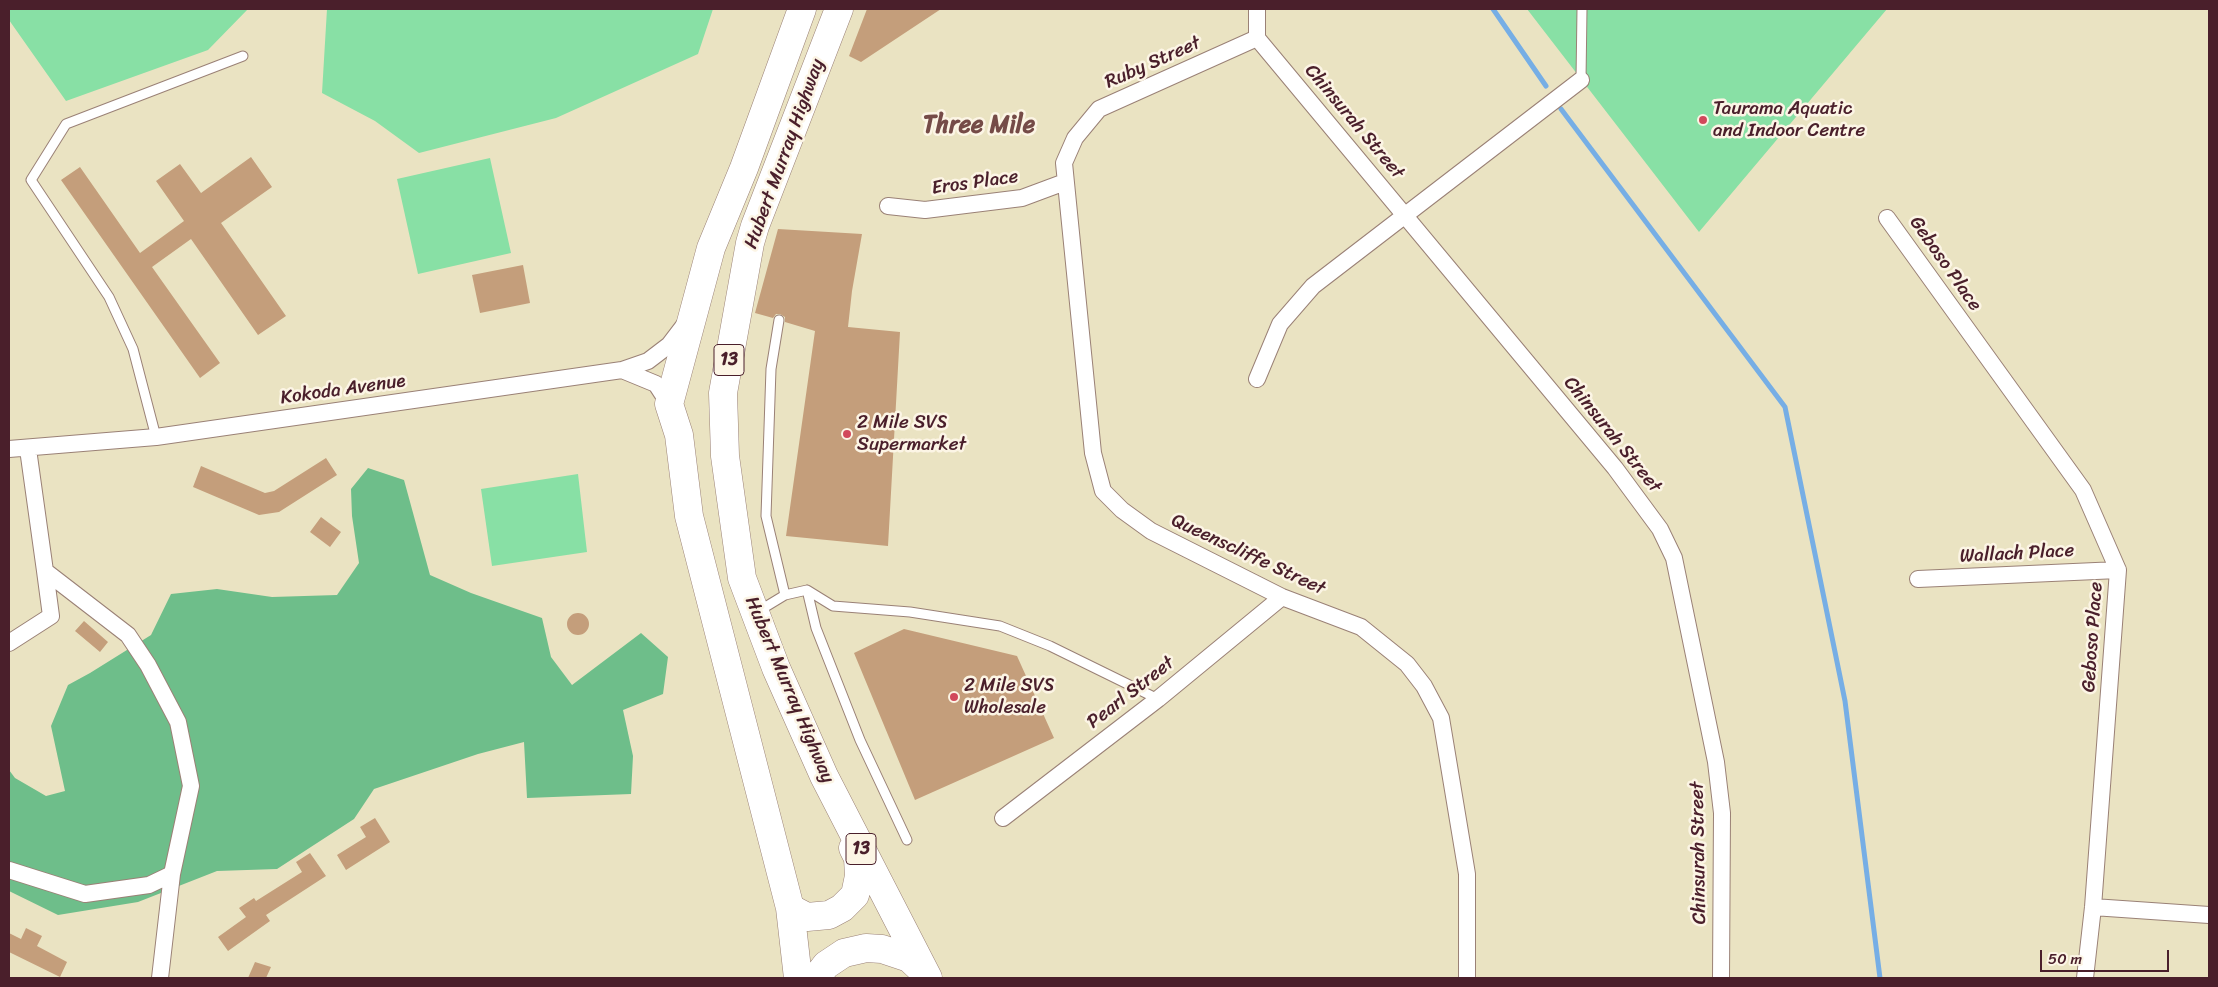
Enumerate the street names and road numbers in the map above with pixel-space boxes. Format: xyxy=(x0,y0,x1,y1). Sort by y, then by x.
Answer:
street label: Ruby Street xyxy=(1102,32,1204,94)
street label: Hubert Murray Highway xyxy=(740,56,830,252)
street label: Chinsurah Street xyxy=(1299,60,1409,184)
street label: Eros Place xyxy=(930,166,1020,200)
street label: Geboso Place xyxy=(1904,212,1986,316)
road number: 13 xyxy=(714,344,744,376)
street label: Kokoda Avenue xyxy=(279,370,407,410)
street label: Chinsurah Street xyxy=(1558,372,1666,498)
street label: Queenscliffe Street xyxy=(1167,509,1329,601)
street label: Wallach Place xyxy=(1959,540,2075,568)
street label: Geboso Place xyxy=(2078,581,2108,693)
street label: Hubert Murray Highway xyxy=(739,593,839,787)
street label: Pearl Street xyxy=(1083,652,1179,734)
street label: Chinsurah Street xyxy=(1686,781,1712,925)
road number: 13 xyxy=(846,834,876,864)

